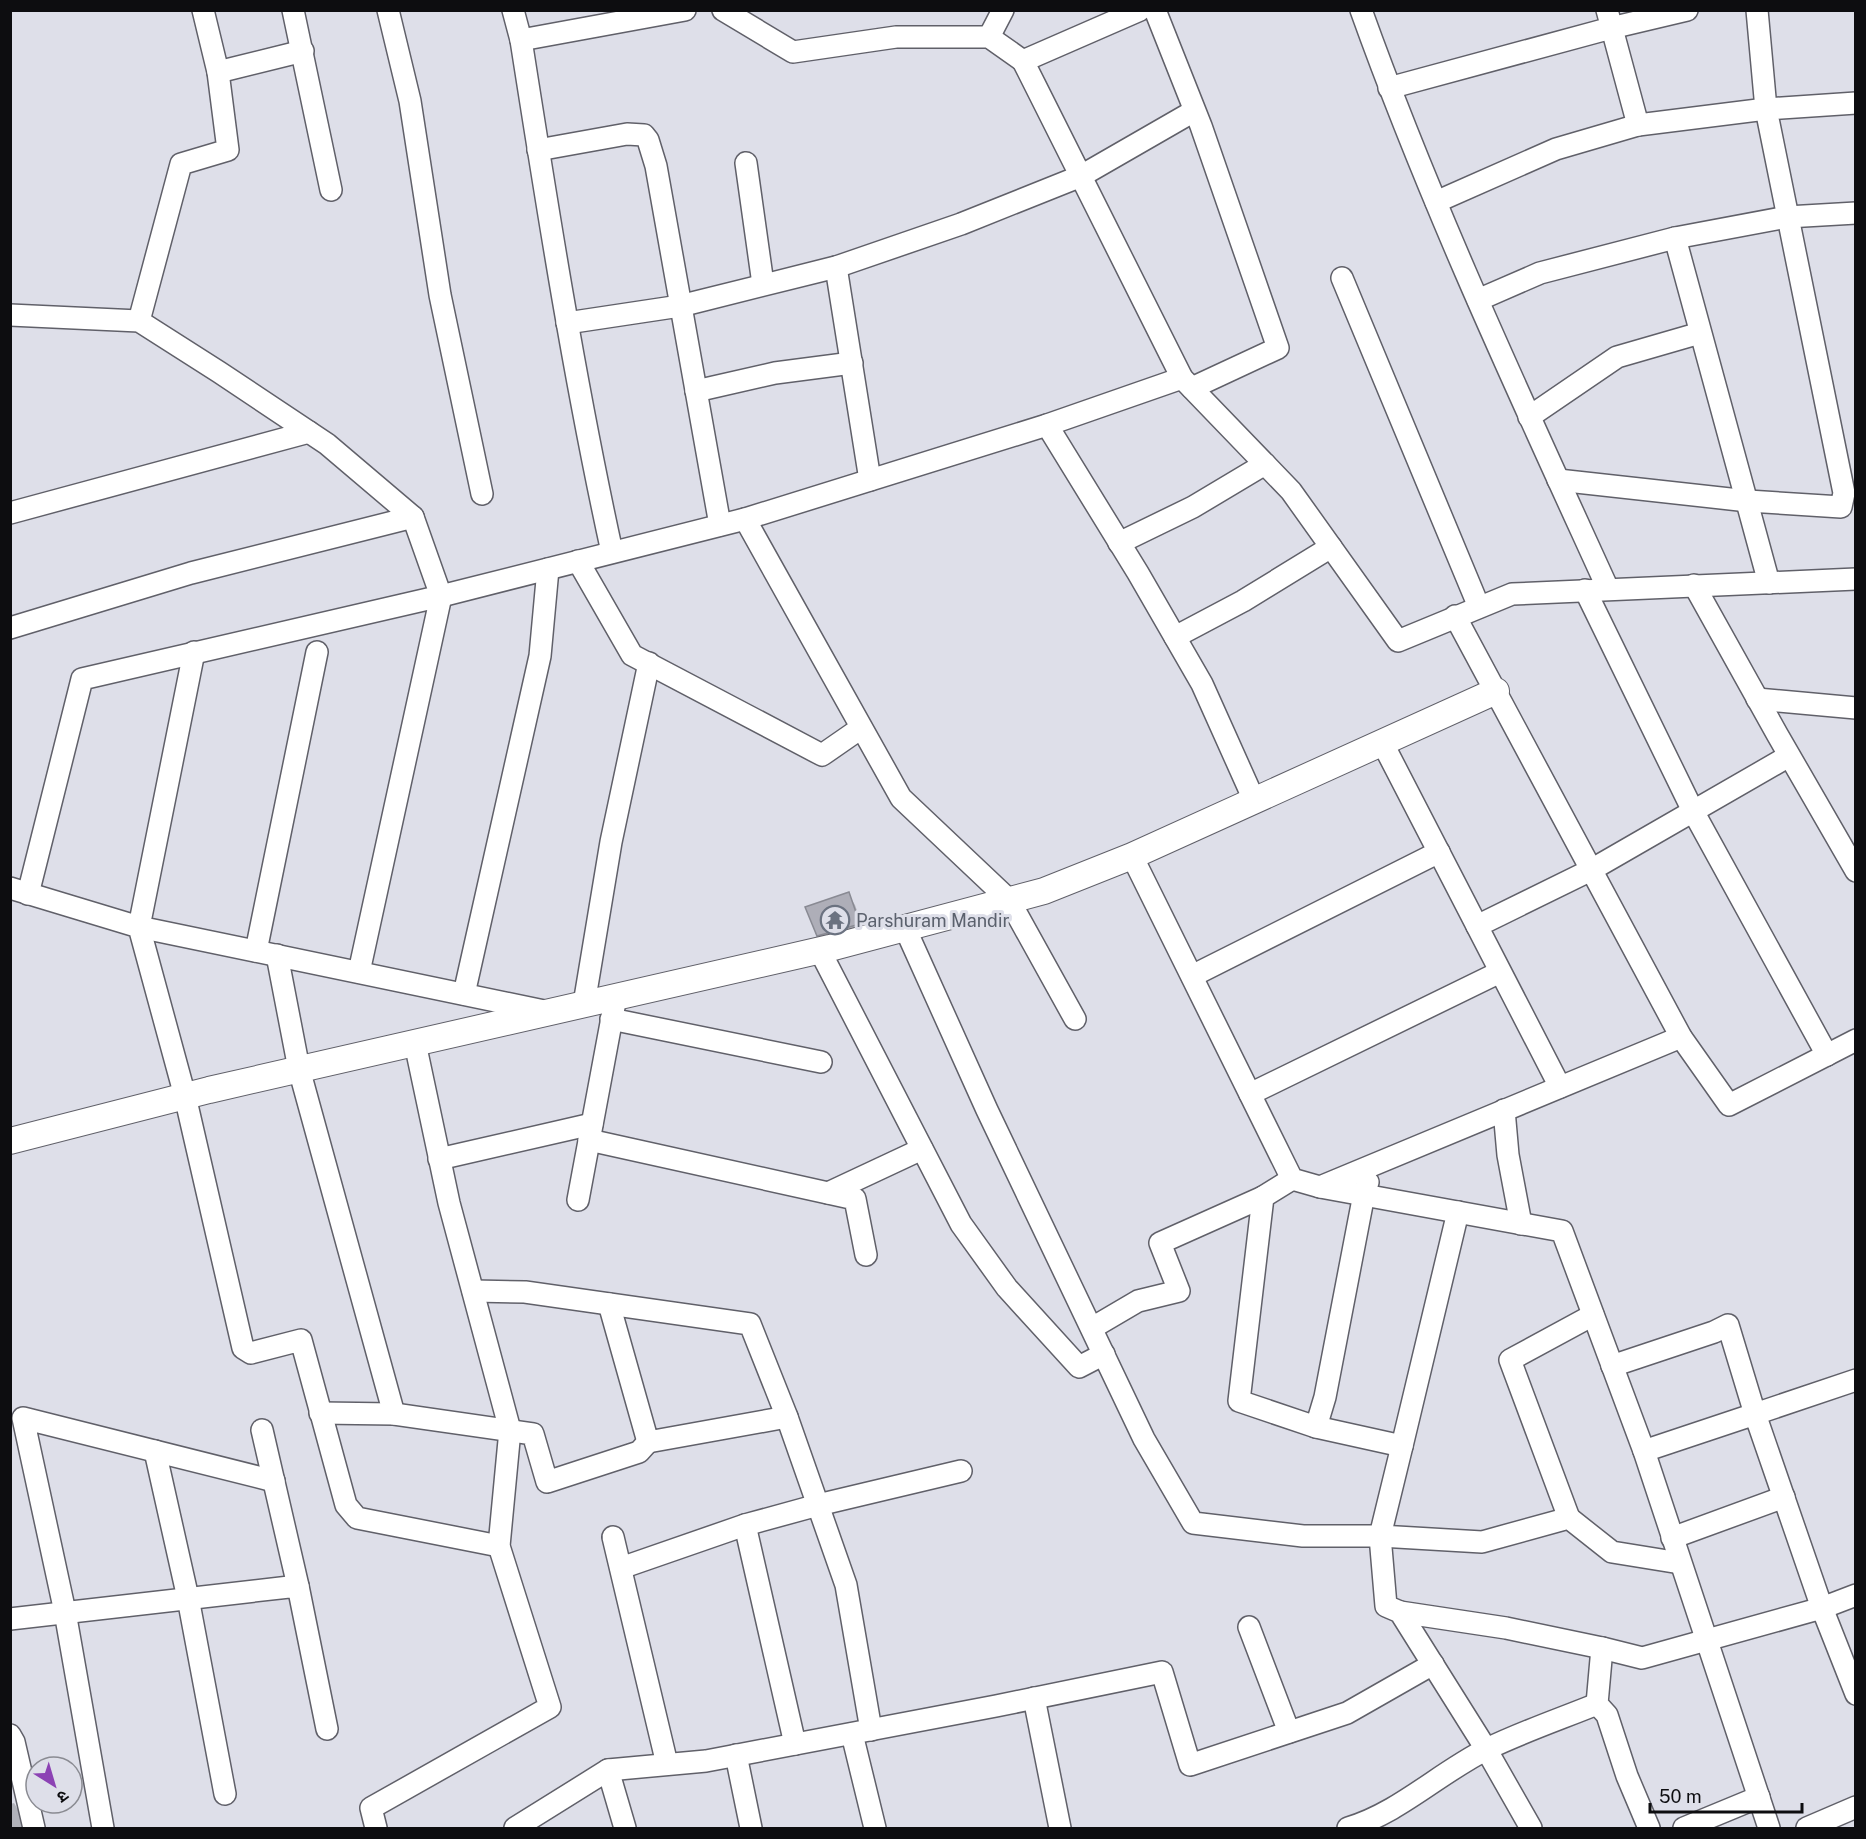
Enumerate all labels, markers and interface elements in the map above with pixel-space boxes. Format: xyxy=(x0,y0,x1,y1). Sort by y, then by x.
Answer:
temple icon: Parshuram Mandir xyxy=(819,904,851,936)
place label: Parshuram Mandir xyxy=(856,910,1010,931)
north arrow xyxy=(24,1755,84,1815)
scale bar xyxy=(1650,1776,1802,1814)
text: उ xyxy=(53,1786,72,1807)
text: 50 m xyxy=(1659,1786,1702,1807)

